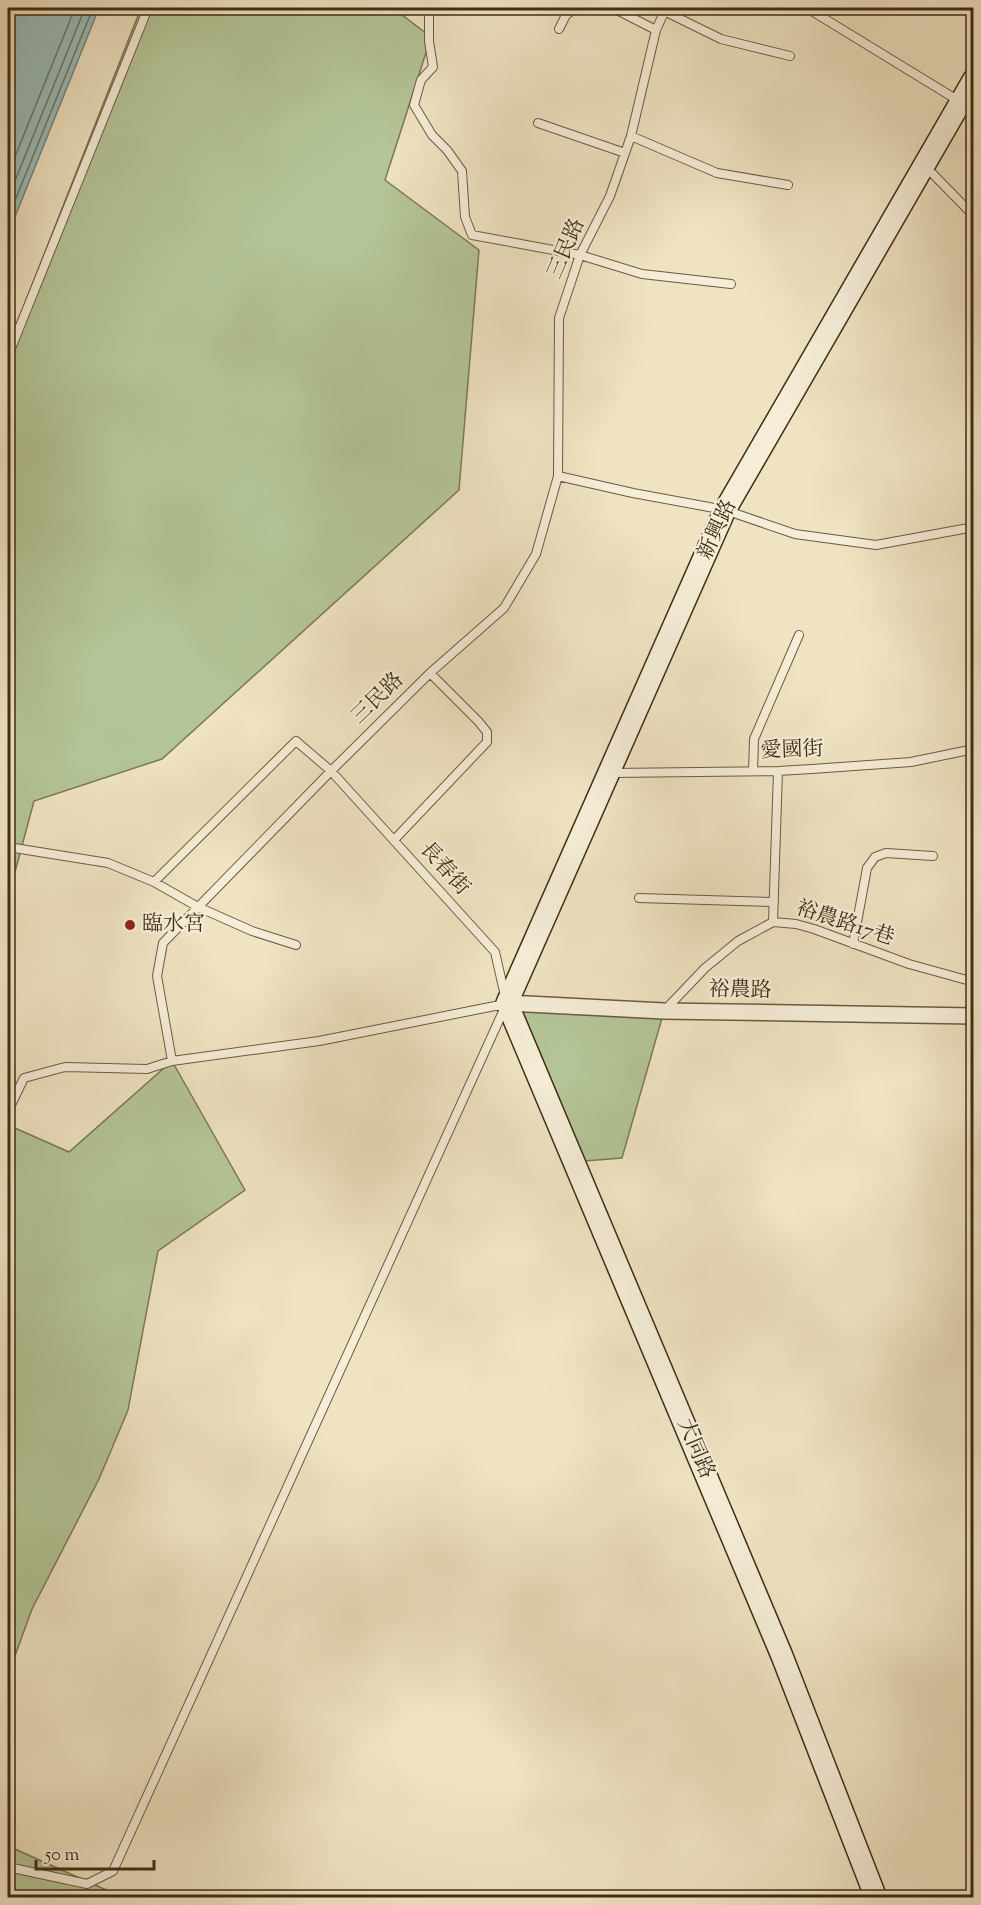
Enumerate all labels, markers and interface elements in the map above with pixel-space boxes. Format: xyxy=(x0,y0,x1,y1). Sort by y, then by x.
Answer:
street label: 三民路 xyxy=(541,214,593,284)
street label: 新興路 xyxy=(691,495,745,565)
street label: 三民路 xyxy=(345,666,411,732)
street label: 愛國街 xyxy=(760,735,824,767)
street label: 長春街 xyxy=(412,836,476,902)
street label: 裕農路17巷 xyxy=(792,894,898,954)
place label: 臨水宮 xyxy=(142,910,205,940)
marker: 臨水宮 xyxy=(123,918,137,932)
street label: 裕農路 xyxy=(708,975,772,1007)
street label: 大同路 xyxy=(669,1414,721,1484)
scale bar xyxy=(36,1833,154,1871)
text: 50 m xyxy=(44,1843,80,1869)

